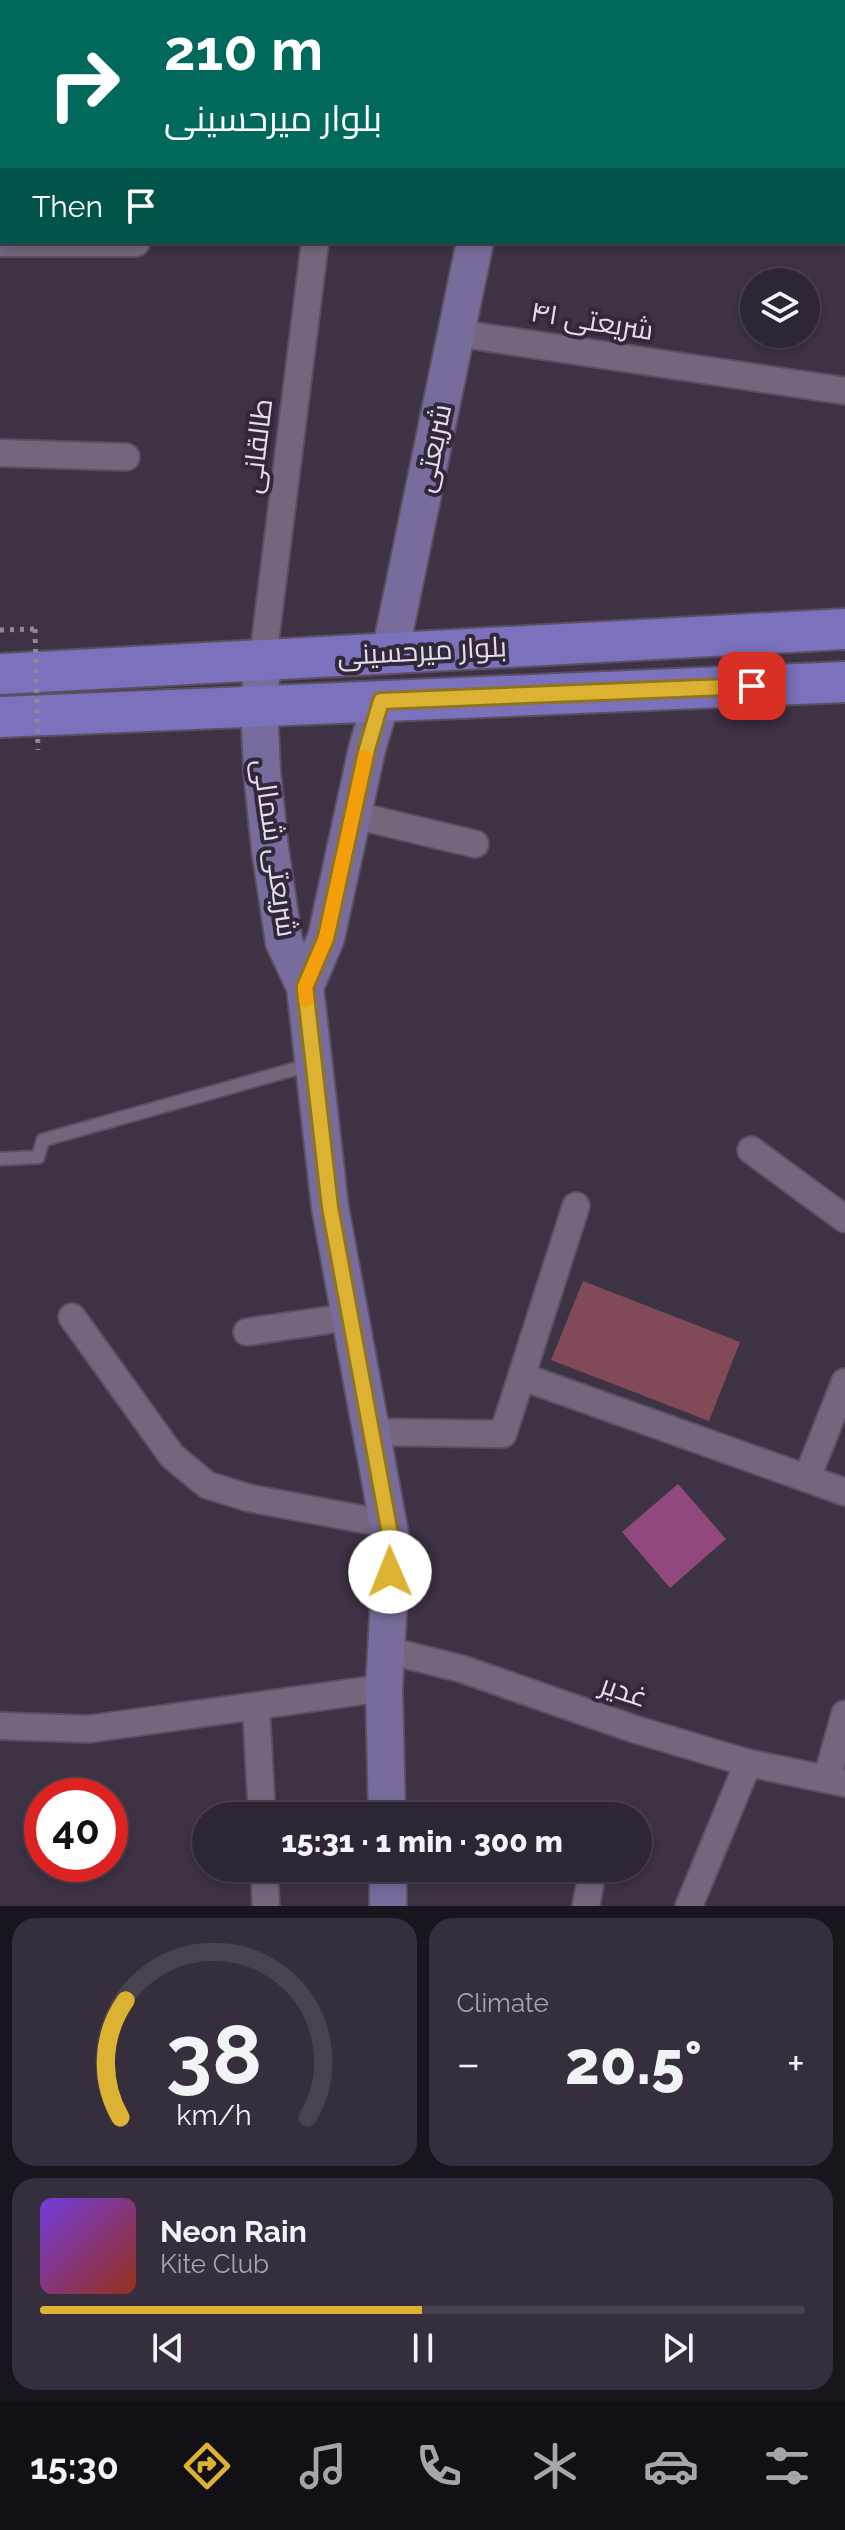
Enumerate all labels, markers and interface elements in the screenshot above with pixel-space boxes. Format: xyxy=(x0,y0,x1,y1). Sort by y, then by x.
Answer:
text: 210 m xyxy=(164,17,323,83)
icon: right xyxy=(32,32,136,136)
text: بلوار میرحسینی xyxy=(164,97,382,139)
icon: arrive xyxy=(119,184,163,228)
text: Then xyxy=(32,189,103,224)
map controls xyxy=(740,268,820,348)
button: layers xyxy=(740,268,820,348)
street label: شریعتی ۴۱ xyxy=(528,295,656,347)
street label: طالقانی xyxy=(235,397,279,495)
street label: شریعتی xyxy=(408,401,458,495)
street label: بلوار میرحسینی xyxy=(336,630,508,672)
pin xyxy=(718,652,786,720)
icon: arrive xyxy=(730,664,774,708)
street label: شریعتی شمالی xyxy=(246,757,304,939)
position arrow xyxy=(348,1530,432,1614)
street label: غدیر xyxy=(594,1667,652,1714)
speed limit sign: 40 xyxy=(24,1778,128,1882)
text: 15:31 · 1 min · 300 m xyxy=(281,1824,563,1859)
text: Climate xyxy=(457,1988,549,2018)
text: 38 xyxy=(166,2006,263,2103)
text: 20.5° xyxy=(565,2028,702,2098)
text: − xyxy=(457,2038,480,2089)
text: + xyxy=(787,2038,805,2089)
text: km/h xyxy=(177,2098,252,2132)
text: Neon Rain xyxy=(160,2214,307,2249)
text: Kite Club xyxy=(160,2249,269,2279)
icon: previous xyxy=(146,2326,190,2370)
icon: pause xyxy=(401,2326,445,2370)
icon: next xyxy=(656,2326,700,2370)
icon: directions xyxy=(179,2438,235,2494)
icon: music xyxy=(295,2438,351,2494)
icon: phone xyxy=(411,2438,467,2494)
icon: climate xyxy=(527,2438,583,2494)
icon: car xyxy=(643,2438,699,2494)
icon: filters xyxy=(759,2438,815,2494)
text: 15:30 xyxy=(30,2445,119,2487)

